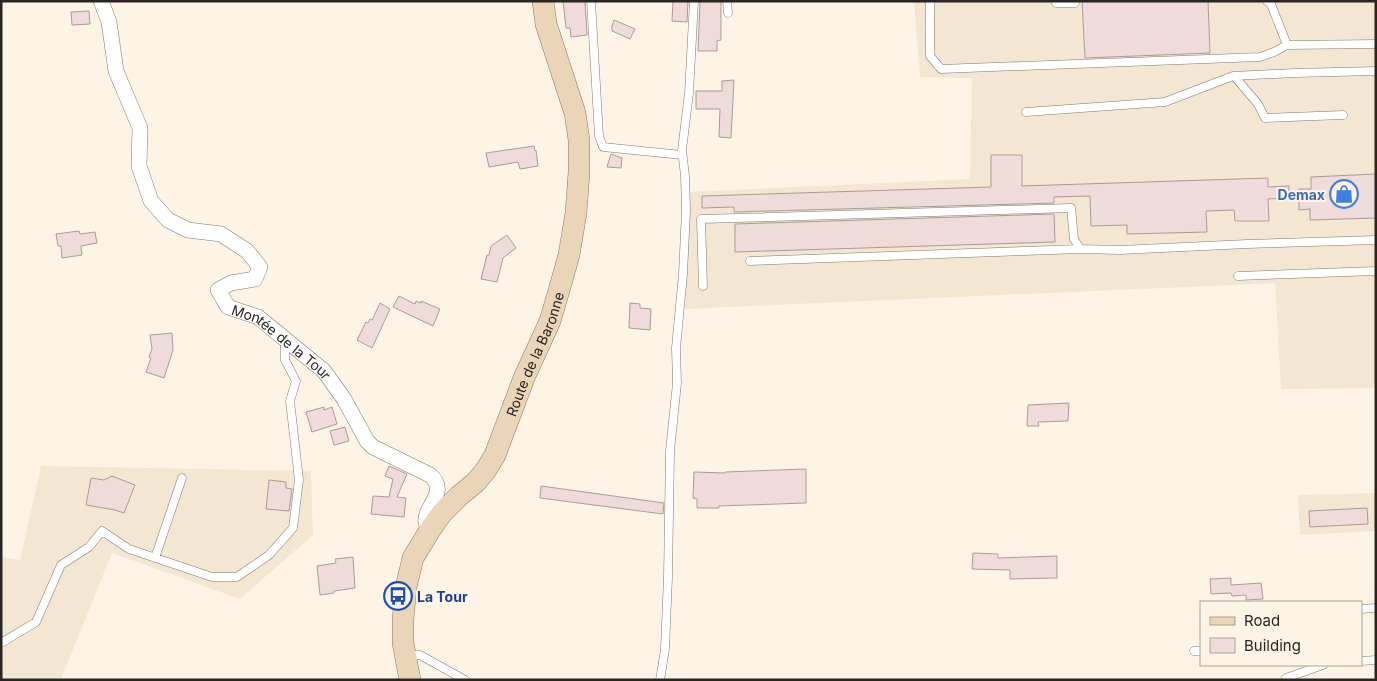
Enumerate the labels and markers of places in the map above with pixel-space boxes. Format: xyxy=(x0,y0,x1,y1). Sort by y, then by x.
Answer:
shop icon: Demax xyxy=(1329,179,1359,209)
place label: Demax xyxy=(1278,186,1325,203)
bus stop icon: La Tour xyxy=(383,581,413,611)
place label: La Tour xyxy=(417,588,468,605)

